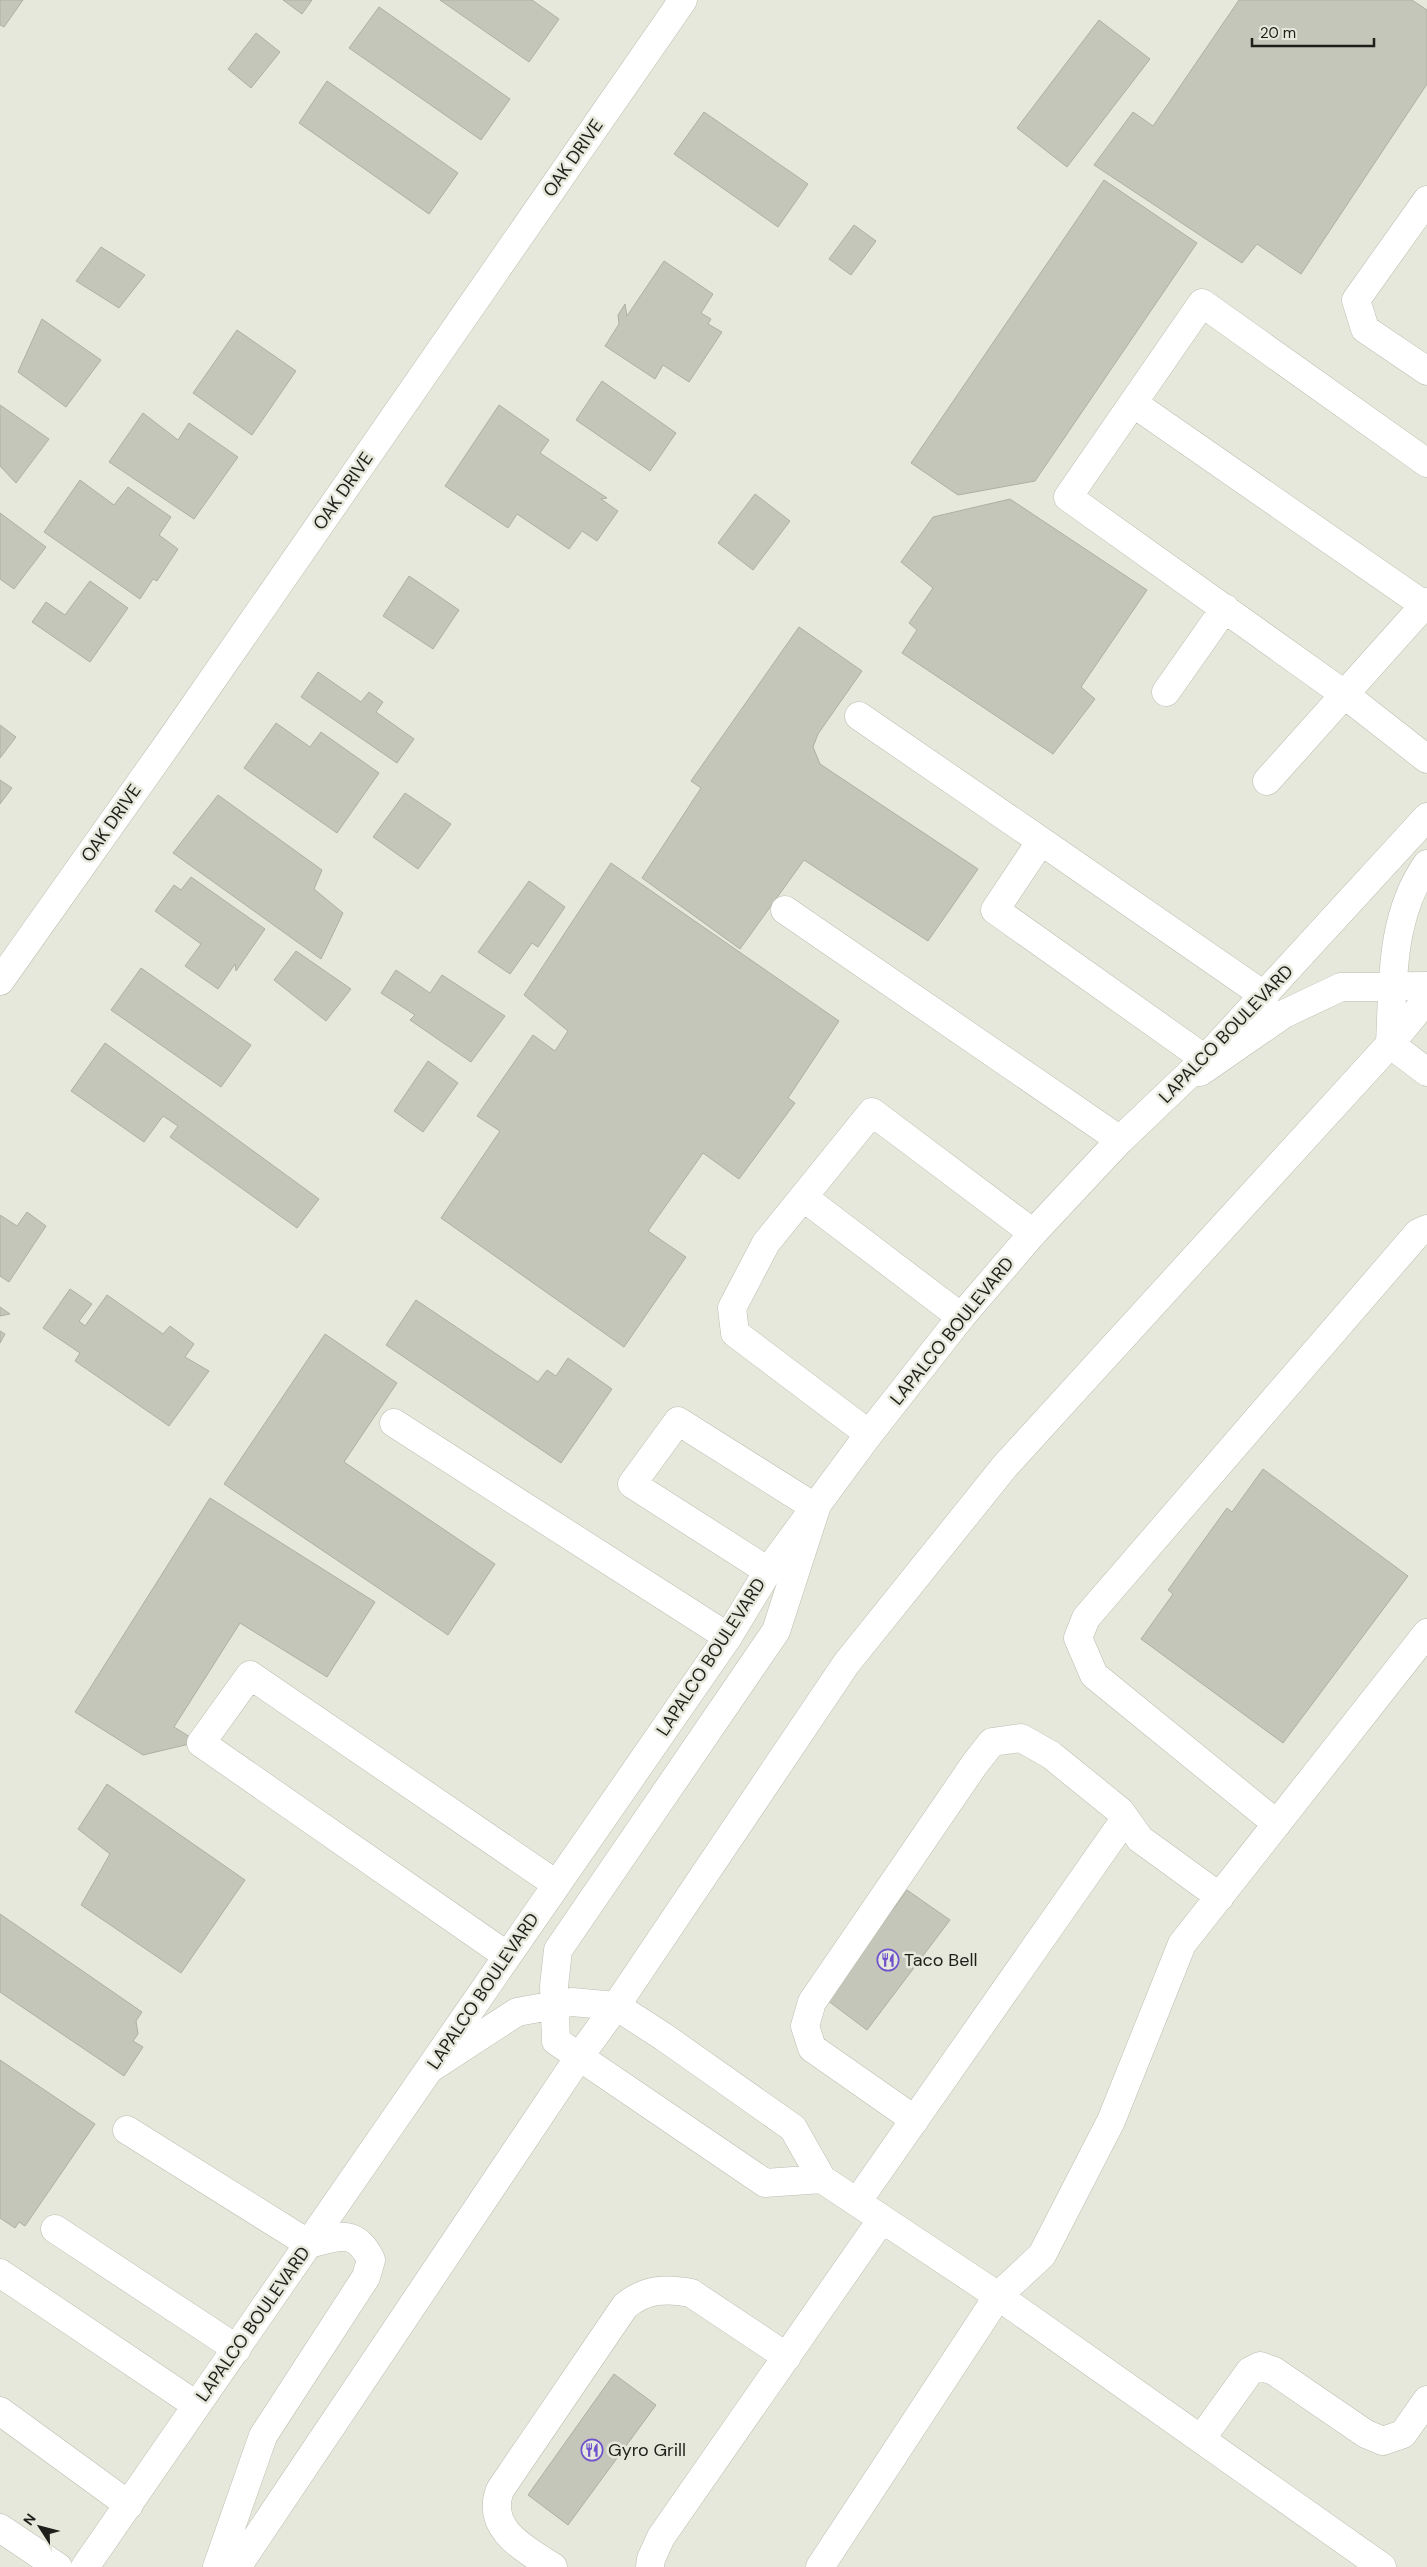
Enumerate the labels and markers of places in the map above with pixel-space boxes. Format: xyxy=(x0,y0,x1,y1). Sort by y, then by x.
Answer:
restaurant icon: Taco Bell xyxy=(876,1948,900,1972)
place label: Taco Bell xyxy=(904,1948,977,1972)
restaurant icon: Gyro Grill xyxy=(580,2438,604,2462)
place label: Gyro Grill xyxy=(608,2438,686,2462)

